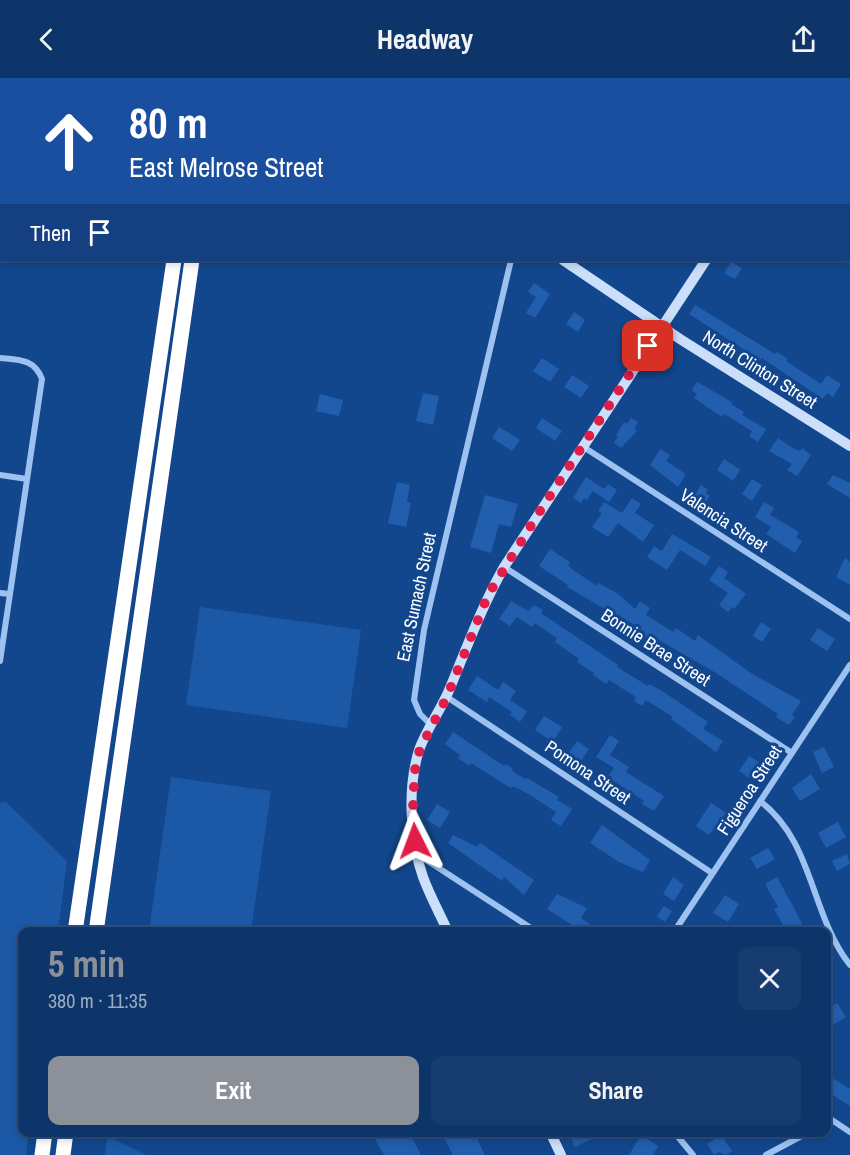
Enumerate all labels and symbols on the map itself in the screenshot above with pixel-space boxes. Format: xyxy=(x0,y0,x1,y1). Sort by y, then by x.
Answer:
pin xyxy=(622,320,673,371)
street label: North Clinton Street xyxy=(698,324,822,414)
street label: Valencia Street xyxy=(675,482,773,558)
street label: East Sumach Street xyxy=(390,530,442,664)
street label: Bonnie Brae Street xyxy=(597,602,715,692)
street label: Pomona Street xyxy=(540,734,636,810)
street label: Figueroa Street xyxy=(711,740,787,840)
position arrow xyxy=(383,809,447,873)

